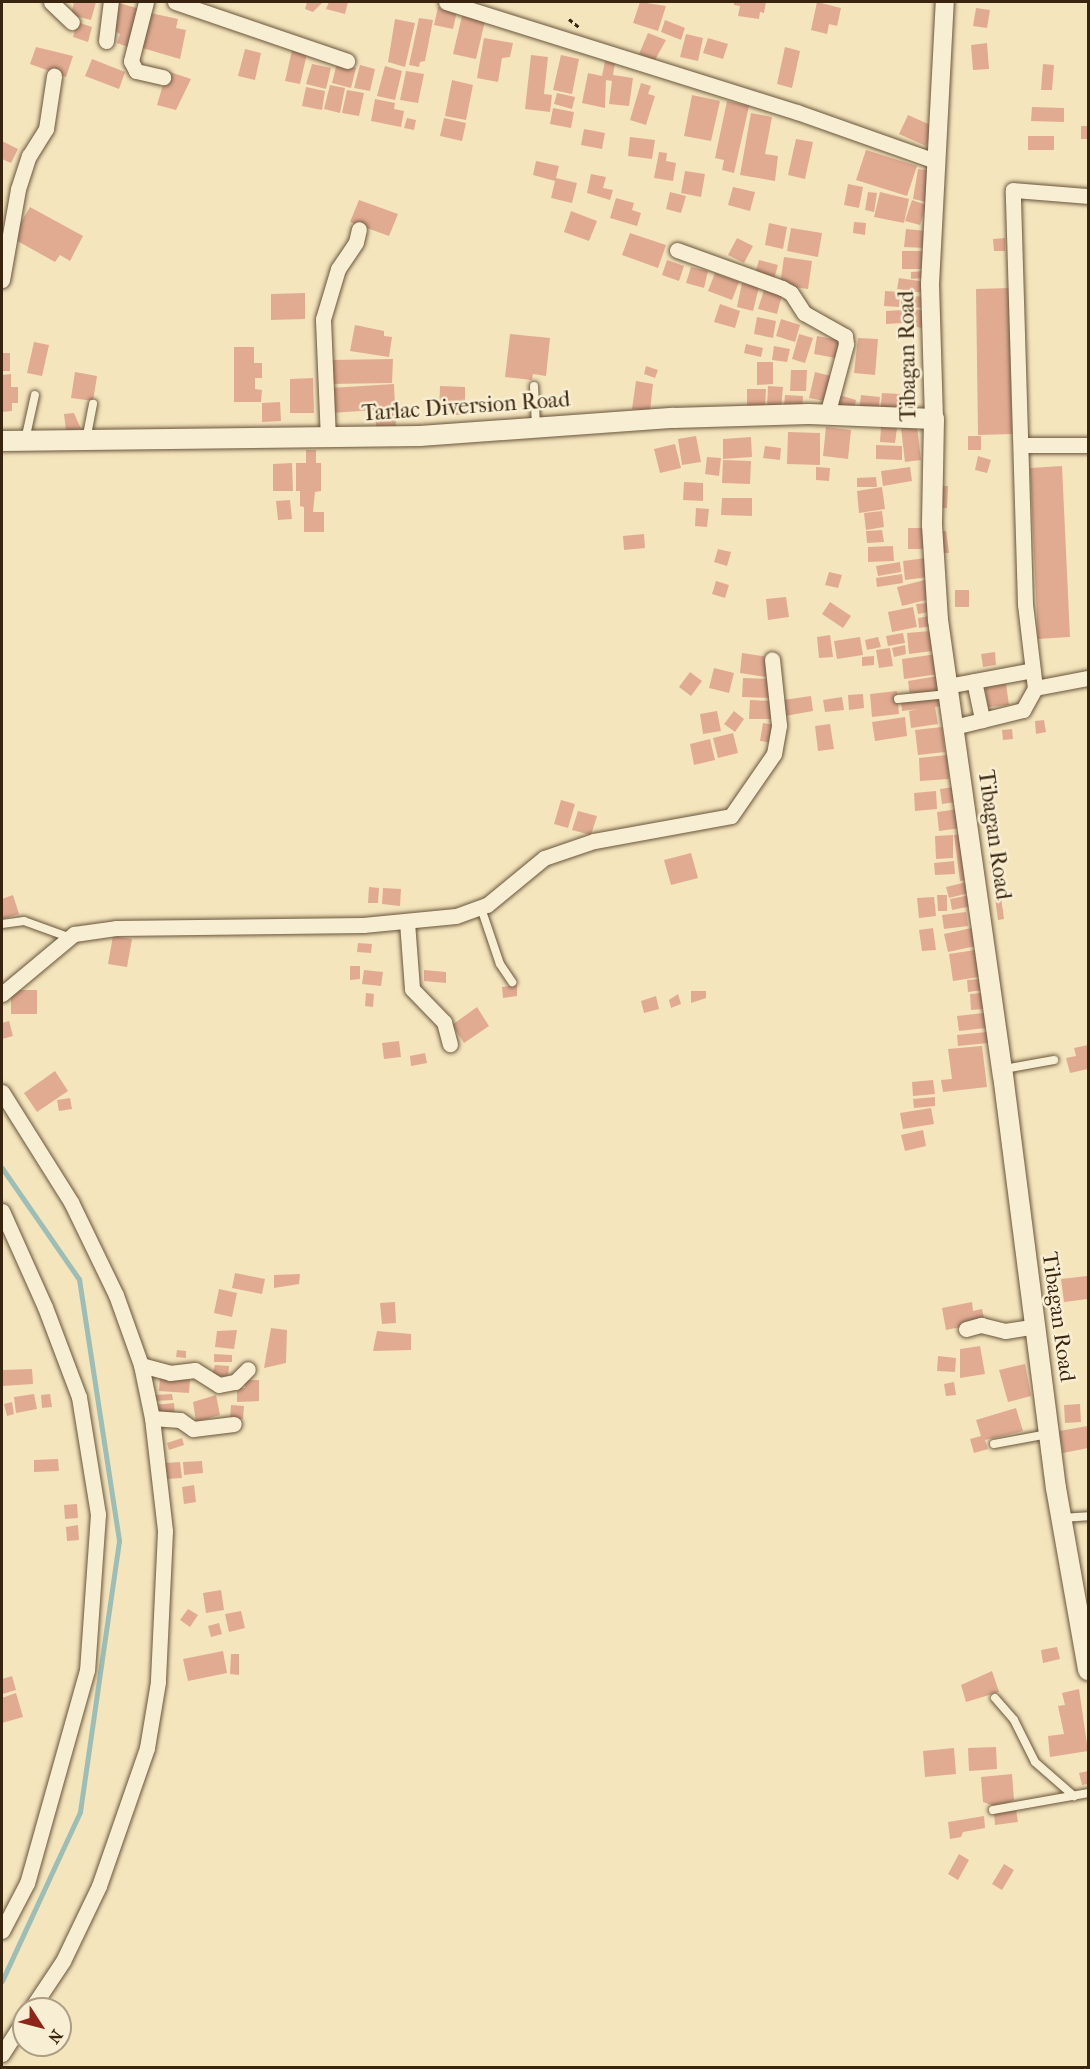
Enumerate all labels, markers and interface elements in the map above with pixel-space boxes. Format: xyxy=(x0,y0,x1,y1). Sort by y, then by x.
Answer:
street label: Tibagan Road xyxy=(894,290,922,422)
street label: Tarlac Diversion Road xyxy=(361,387,571,427)
street label: Tibagan Road xyxy=(972,768,1016,902)
street label: Tibagan Road xyxy=(1036,1250,1080,1384)
north arrow xyxy=(12,1997,72,2057)
text: N xyxy=(44,2026,67,2047)

